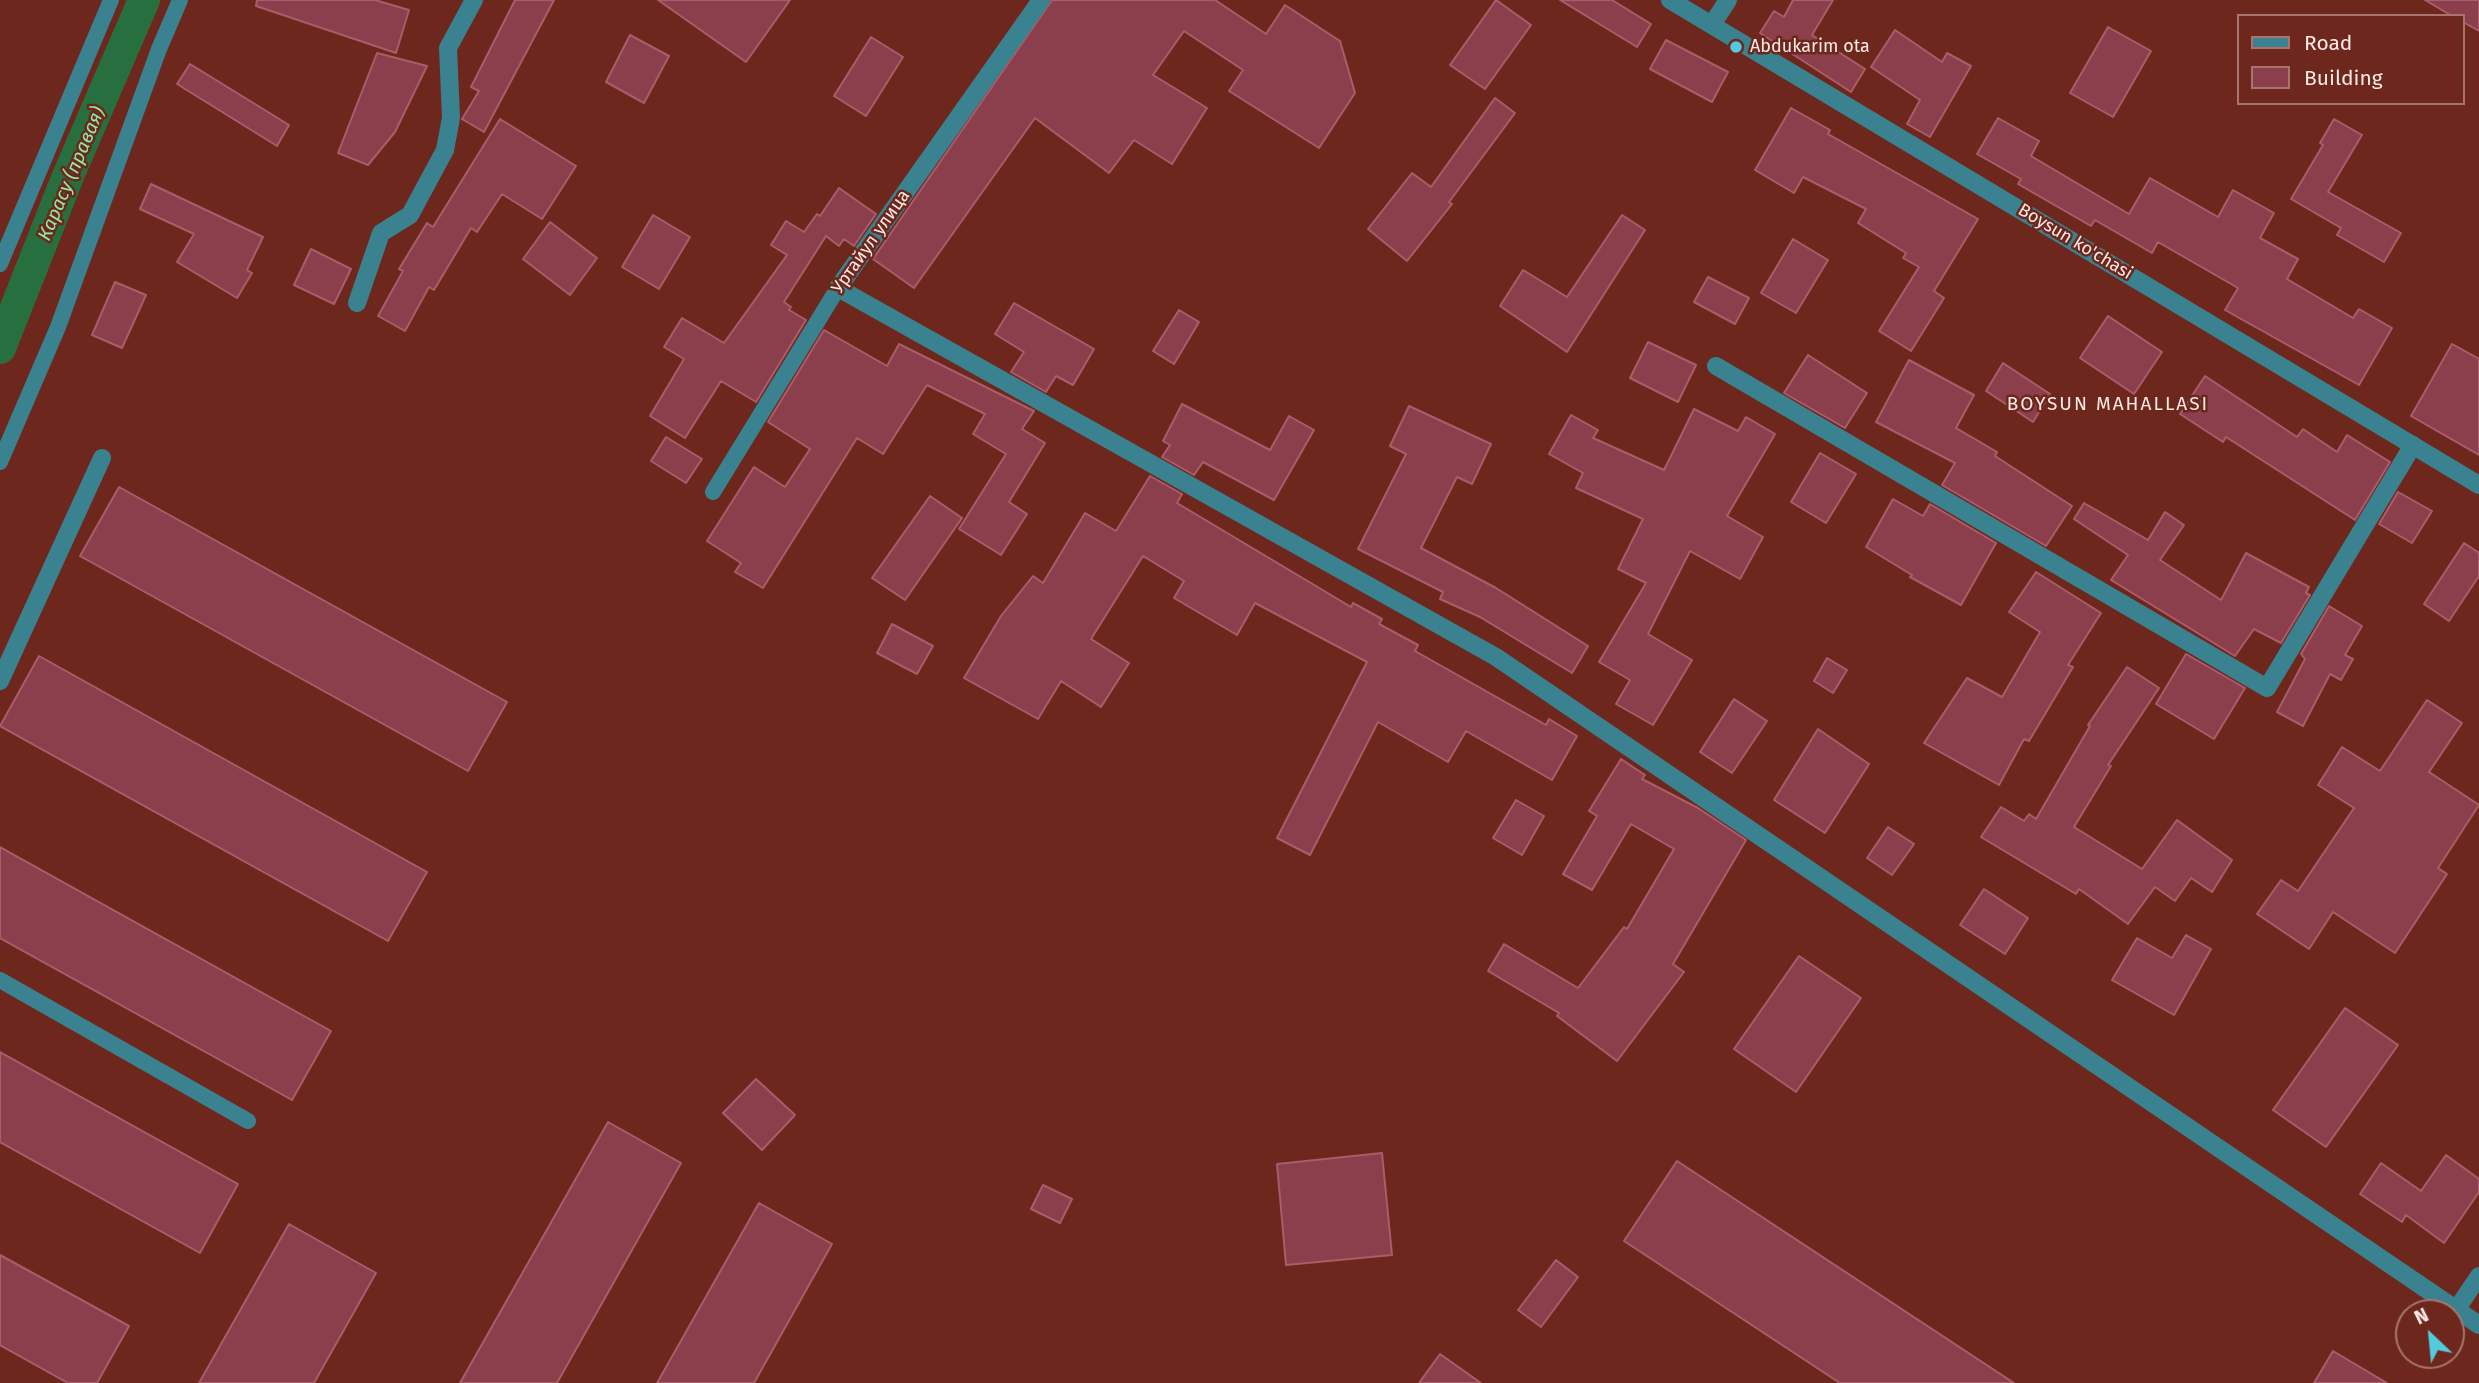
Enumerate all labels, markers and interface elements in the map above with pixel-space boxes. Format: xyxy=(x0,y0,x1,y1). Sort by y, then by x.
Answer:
legend xyxy=(2238,14,2465,105)
text: Road xyxy=(2304,30,2352,56)
place label: Abdukarim ota xyxy=(1750,36,1870,58)
marker: Abdukarim ota xyxy=(1728,39,1744,55)
text: Building xyxy=(2304,65,2383,91)
water label: Карасу (правая) xyxy=(34,104,110,244)
street label: Уртайул улица xyxy=(827,186,915,298)
street label: Boysun ko'chasi xyxy=(2014,199,2136,285)
district label: BOYSUN MAHALLASI xyxy=(2009,394,2207,416)
north arrow xyxy=(2395,1299,2465,1369)
text: N xyxy=(2411,1303,2432,1330)

